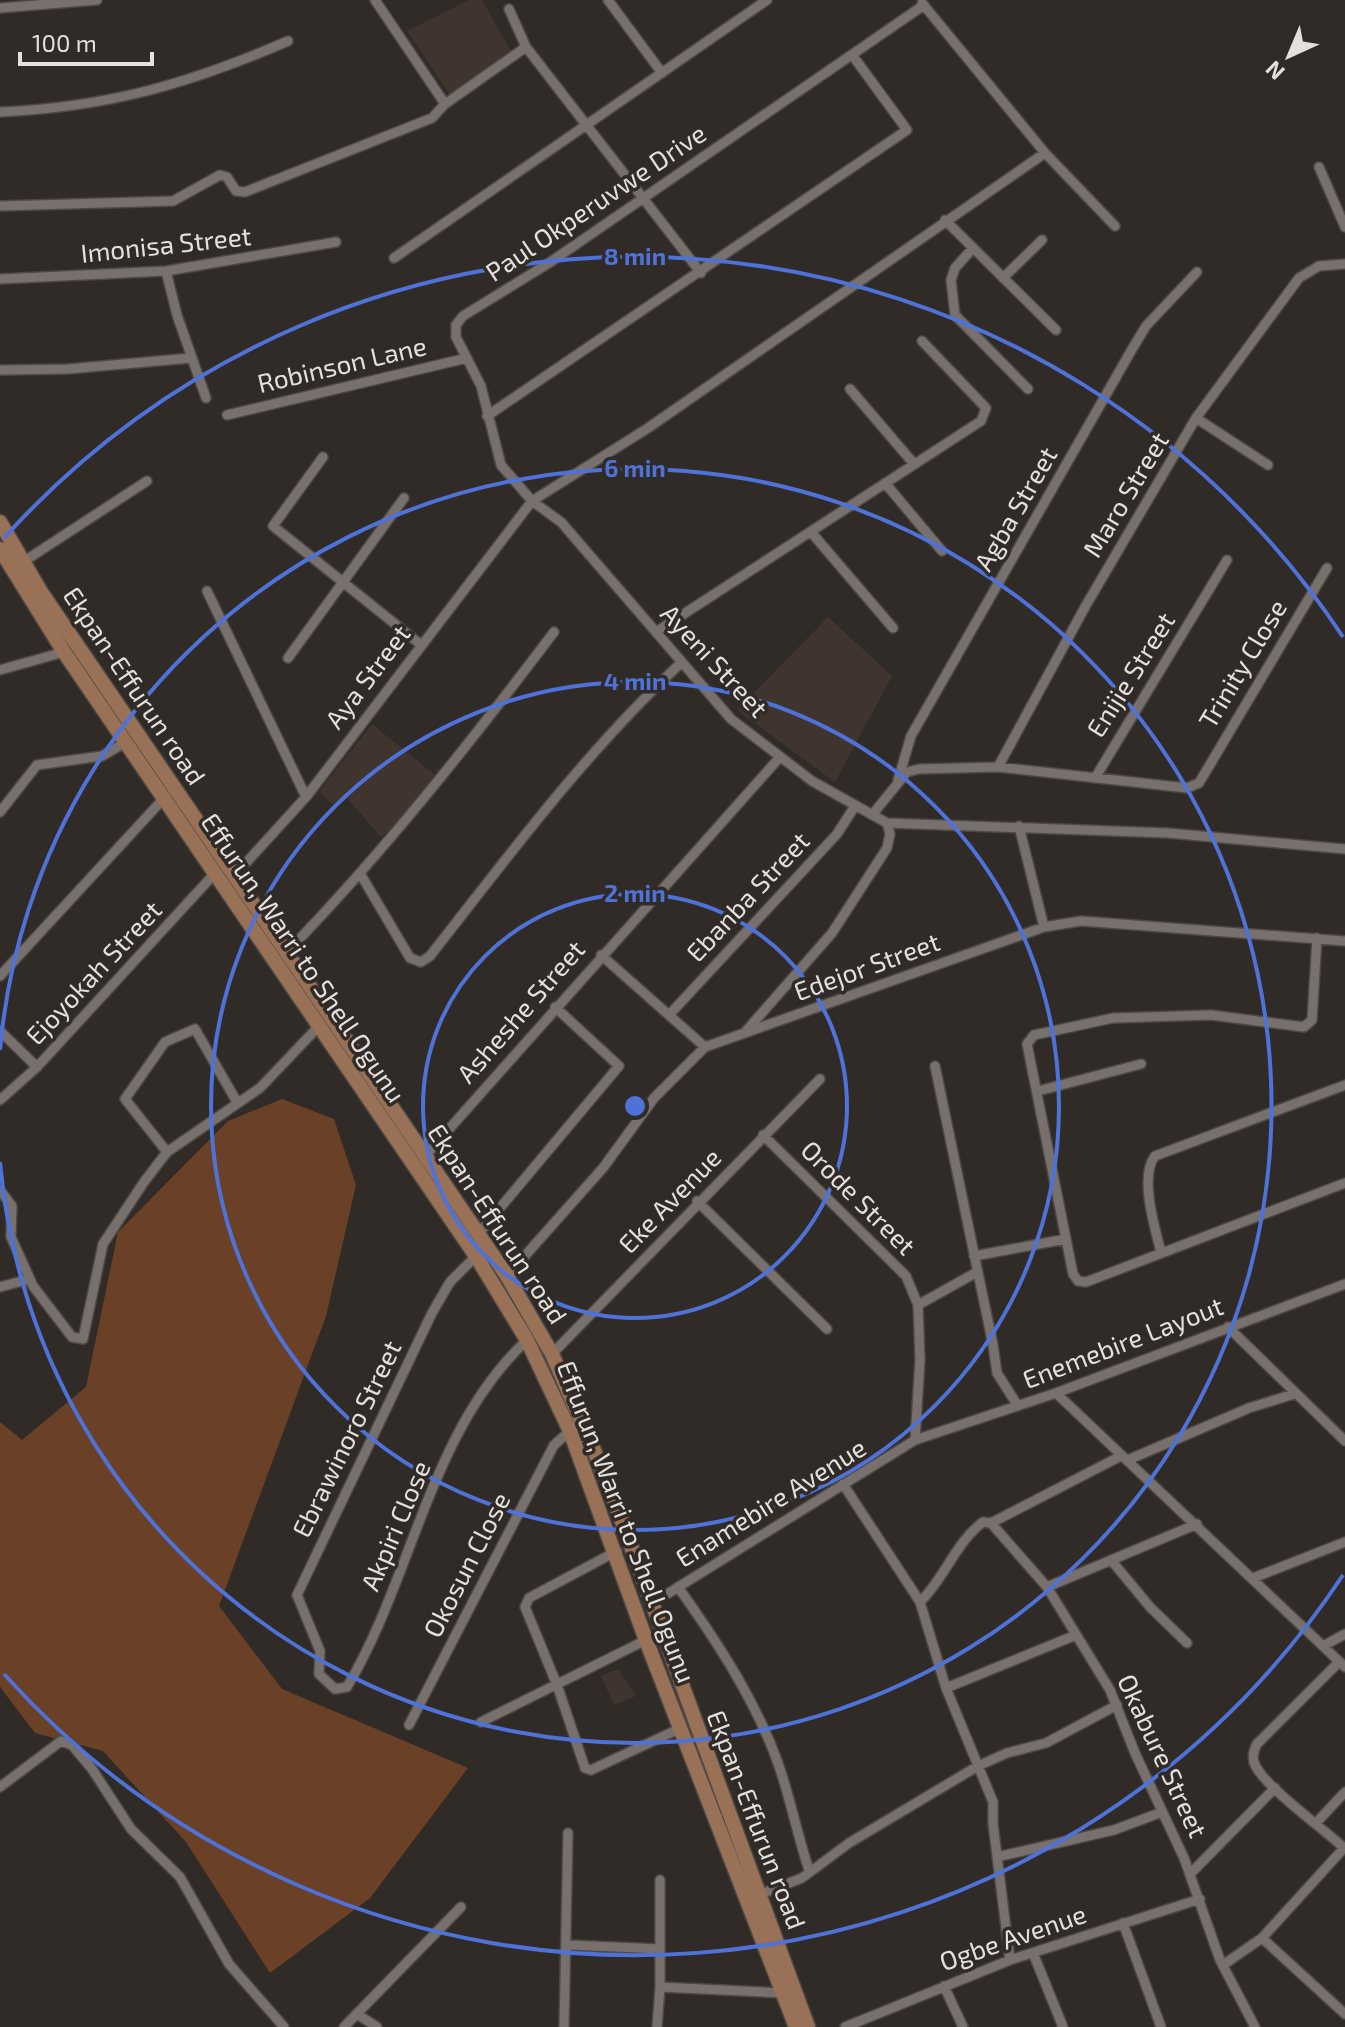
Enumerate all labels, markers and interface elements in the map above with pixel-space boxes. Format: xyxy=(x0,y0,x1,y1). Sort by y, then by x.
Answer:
scale bar xyxy=(20,16,152,66)
north arrow xyxy=(1249,16,1329,96)
text: 100 m xyxy=(32,28,97,57)
text: N xyxy=(1260,56,1289,86)
street label: Paul Okperuvwe Drive xyxy=(479,117,711,287)
street label: Imonisa Street xyxy=(79,219,253,268)
text: 8 min xyxy=(604,241,666,270)
street label: Robinson Lane xyxy=(254,329,429,398)
street label: Maro Street xyxy=(1075,426,1174,562)
street label: Agba Street xyxy=(967,441,1063,576)
text: 6 min xyxy=(604,453,666,482)
street label: Ekpan-Effurun road xyxy=(58,580,213,790)
street label: Trinity Close xyxy=(1191,593,1292,733)
street label: Ayeni Street xyxy=(655,597,775,723)
street label: Enijie Street xyxy=(1079,606,1180,742)
street label: Aya Street xyxy=(318,618,416,734)
text: 4 min xyxy=(604,666,666,695)
street label: Effurun, Warri to Shell Ogunu xyxy=(196,807,413,1108)
street label: Ebanba Street xyxy=(679,825,815,967)
text: 2 min xyxy=(604,878,666,907)
street label: Ejoyokah Street xyxy=(19,894,167,1050)
street label: Edejor Street xyxy=(789,925,944,1006)
street label: Asheshe Street xyxy=(450,933,590,1089)
centre of rings xyxy=(621,1092,649,1120)
street label: Ekpan-Effurun road xyxy=(422,1117,574,1329)
street label: Orode Street xyxy=(795,1133,923,1261)
street label: Eke Avenue xyxy=(611,1141,726,1259)
street label: Enemebire Layout xyxy=(1018,1289,1227,1394)
street label: Ebrawinoro Street xyxy=(285,1335,407,1542)
street label: Effurun, Warri to Shell Ogunu xyxy=(552,1356,703,1687)
street label: Enamebire Avenue xyxy=(669,1431,871,1573)
street label: Akpiri Close xyxy=(353,1456,436,1595)
street label: Okosun Close xyxy=(416,1487,515,1642)
street label: Okabure Street xyxy=(1112,1669,1215,1842)
street label: Ekpan-Effurun road xyxy=(701,1706,813,1933)
street label: Ogbe Avenue xyxy=(935,1897,1090,1976)

